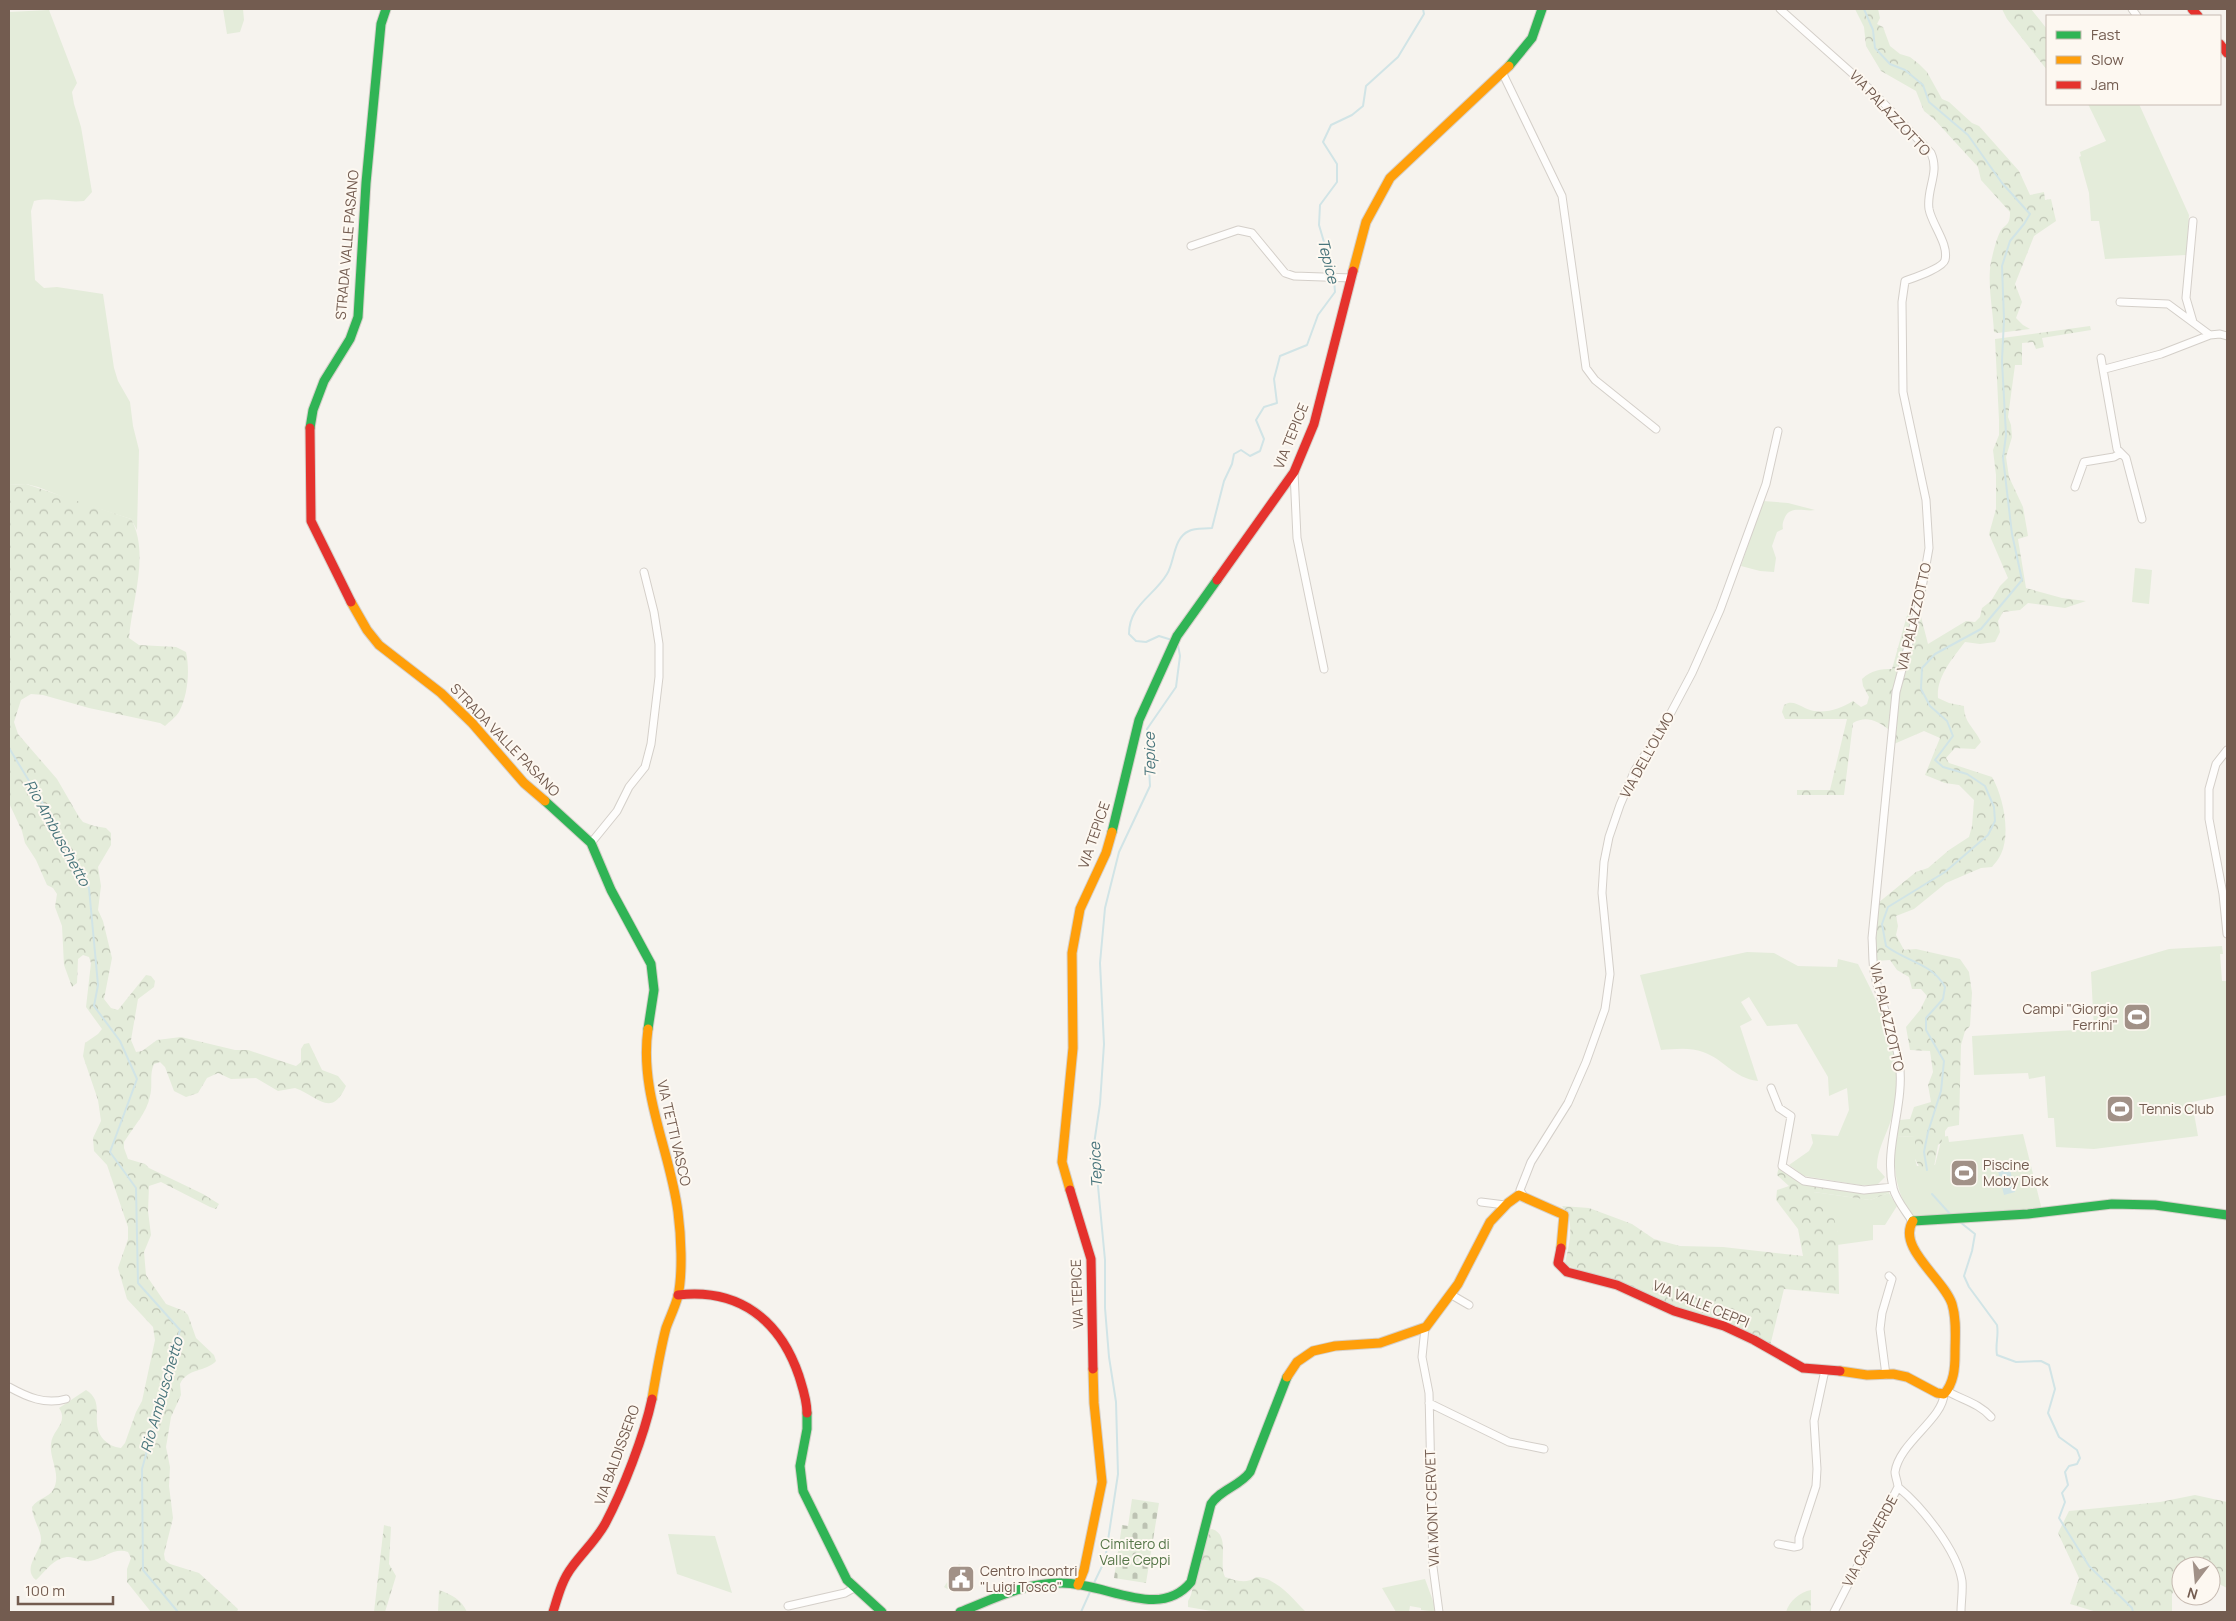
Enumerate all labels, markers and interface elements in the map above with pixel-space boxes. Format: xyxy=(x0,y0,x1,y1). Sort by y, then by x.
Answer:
legend xyxy=(2046,15,2221,105)
text: Fast xyxy=(2091,24,2120,45)
text: Slow xyxy=(2091,49,2124,70)
street label: VIA PALAZZOTTO xyxy=(1846,66,1935,160)
text: Jam xyxy=(2091,74,2119,95)
street label: STRADA VALLE PASANO xyxy=(330,169,363,321)
water label: Tepice xyxy=(1313,236,1344,287)
street label: VIA TEPICE xyxy=(1269,400,1312,472)
street label: VIA PALAZZOTTO xyxy=(1892,561,1935,673)
street label: STRADA VALLE PASANO xyxy=(446,679,564,800)
street label: VIA DELL'OLMO xyxy=(1615,708,1678,801)
water label: Tepice xyxy=(1139,731,1160,778)
water label: Rio Ambuschetto xyxy=(19,776,96,891)
street label: VIA TEPICE xyxy=(1073,799,1114,871)
street label: VIA PALAZZOTTO xyxy=(1866,961,1909,1073)
place label: Campi "Giorgio Ferrini" xyxy=(2022,999,2118,1034)
sports icon: Campi "Giorgio Ferrini" xyxy=(2122,1002,2152,1032)
street label: VIA TETTI VASCO xyxy=(653,1078,696,1188)
sports icon: Tennis Club xyxy=(2105,1094,2135,1124)
place label: Tennis Club xyxy=(2139,1099,2214,1118)
water label: Tepice xyxy=(1084,1141,1107,1188)
place label: Piscine Moby Dick xyxy=(1983,1155,2050,1190)
sports icon: Piscine Moby Dick xyxy=(1949,1158,1979,1188)
street label: VIA TEPICE xyxy=(1066,1259,1087,1329)
street label: VIA VALLE CEPPI xyxy=(1650,1275,1752,1332)
water label: Rio Ambuschetto xyxy=(135,1334,188,1455)
street label: VIA BALDISSERO xyxy=(590,1402,643,1507)
street label: VIA MONT CERVET xyxy=(1420,1448,1443,1567)
street label: VIA CASAVERDE xyxy=(1837,1492,1902,1590)
park label: Cimitero di Valle Ceppi xyxy=(1100,1534,1170,1569)
north arrow xyxy=(2171,1556,2221,1606)
place label: Centro Incontri "Luigi Tosco" xyxy=(980,1561,1078,1596)
public building icon: Centro Incontri "Luigi Tosco" xyxy=(946,1564,976,1594)
scale bar xyxy=(18,1574,112,1606)
text: 100 m xyxy=(25,1580,65,1601)
text: N xyxy=(2185,1583,2200,1604)

